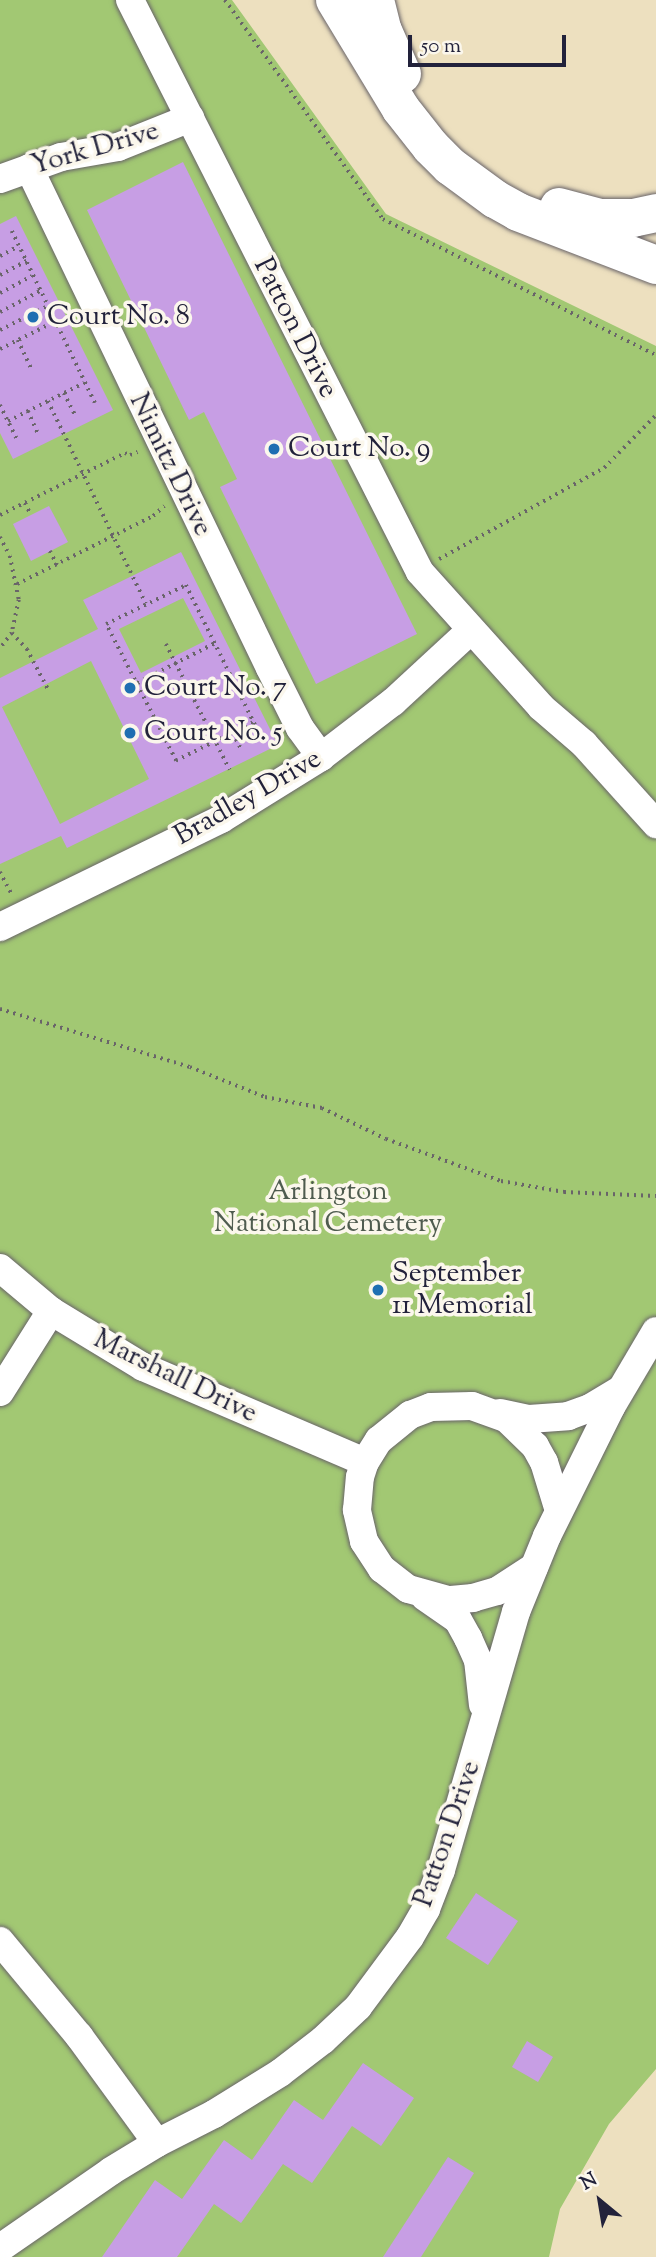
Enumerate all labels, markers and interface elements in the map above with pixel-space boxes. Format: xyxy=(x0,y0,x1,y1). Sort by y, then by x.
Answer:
scale bar xyxy=(411,21,568,65)
text: 50 m xyxy=(421,32,461,62)
street label: York Drive xyxy=(27,115,163,183)
street label: Patton Drive xyxy=(245,252,345,404)
place label: Court No. 8 xyxy=(47,300,190,334)
marker: Court No. 8 xyxy=(25,309,41,325)
street label: Nimitz Drive xyxy=(121,388,219,542)
place label: Court No. 9 xyxy=(288,432,430,466)
marker: Court No. 9 xyxy=(266,441,282,457)
place label: Court No. 7 xyxy=(144,671,287,705)
marker: Court No. 7 xyxy=(122,680,138,696)
place label: Court No. 5 xyxy=(144,716,282,750)
marker: Court No. 5 xyxy=(122,725,138,741)
street label: Bradley Drive xyxy=(169,742,327,854)
park label: Arlington National Cemetery xyxy=(214,1175,442,1241)
place label: September 11 Memorial xyxy=(392,1257,533,1323)
marker: September 11 Memorial xyxy=(370,1282,386,1298)
street label: Marshall Drive xyxy=(88,1323,262,1431)
street label: Patton Drive xyxy=(407,1756,489,1912)
north arrow xyxy=(565,2166,635,2236)
text: N xyxy=(576,2167,603,2198)

